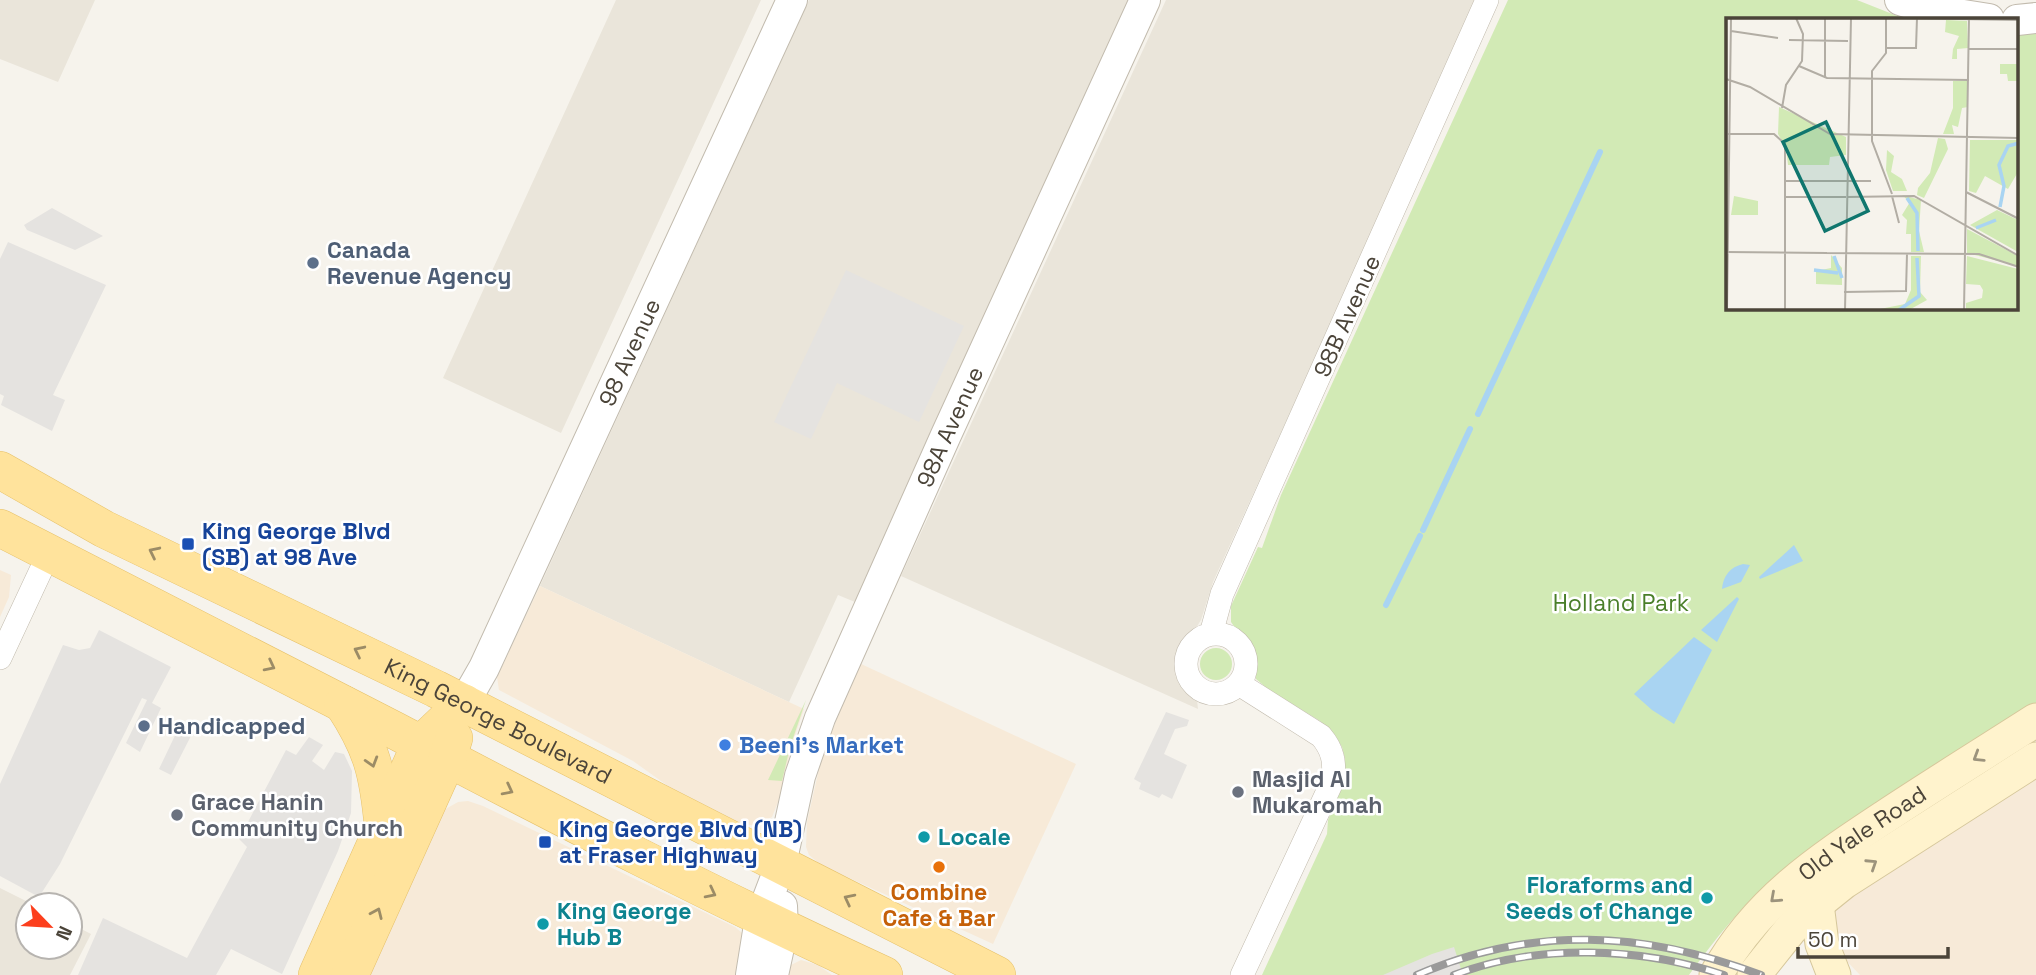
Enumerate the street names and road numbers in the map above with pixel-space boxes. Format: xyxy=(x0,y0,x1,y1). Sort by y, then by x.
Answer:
street label: 98B Avenue xyxy=(1307,250,1387,382)
street label: 98 Avenue xyxy=(592,294,667,411)
street label: 98A Avenue xyxy=(910,361,990,492)
street label: King George Boulevard xyxy=(379,651,617,791)
street label: Old Yale Road xyxy=(1792,779,1932,888)

